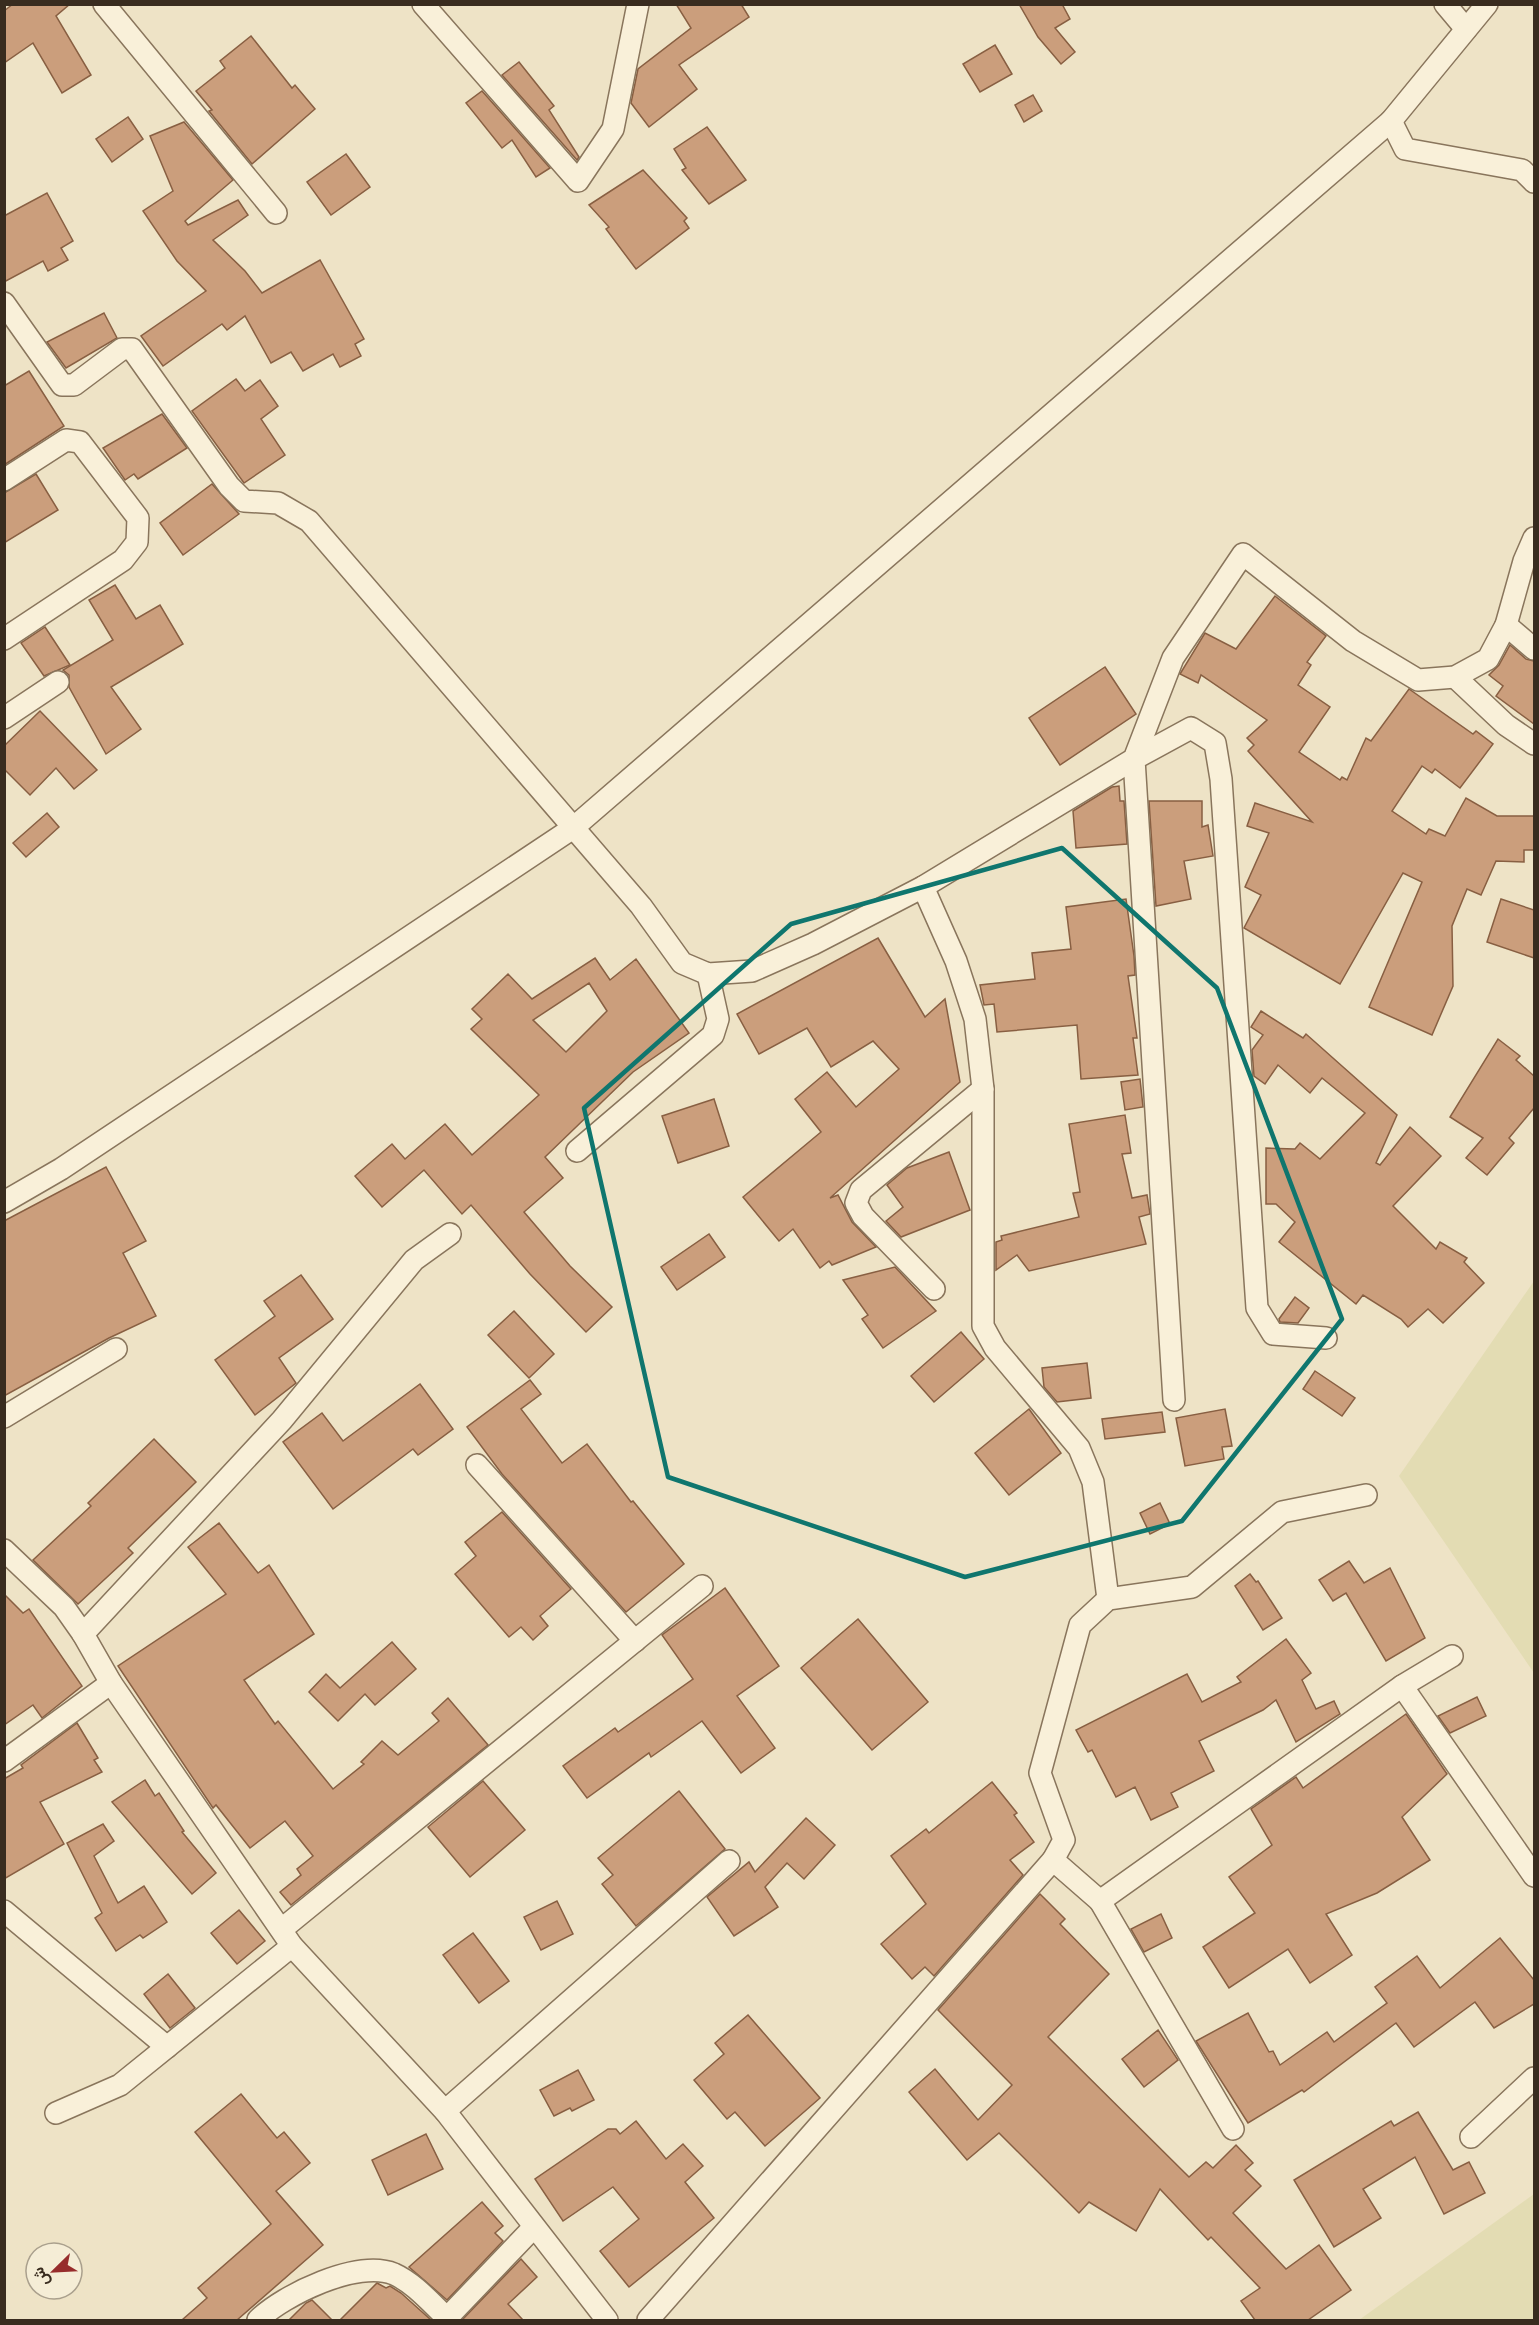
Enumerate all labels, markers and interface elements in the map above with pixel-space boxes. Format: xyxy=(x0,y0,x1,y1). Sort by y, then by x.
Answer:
north arrow xyxy=(24,2241,84,2301)
text: ش xyxy=(29,2264,53,2289)

